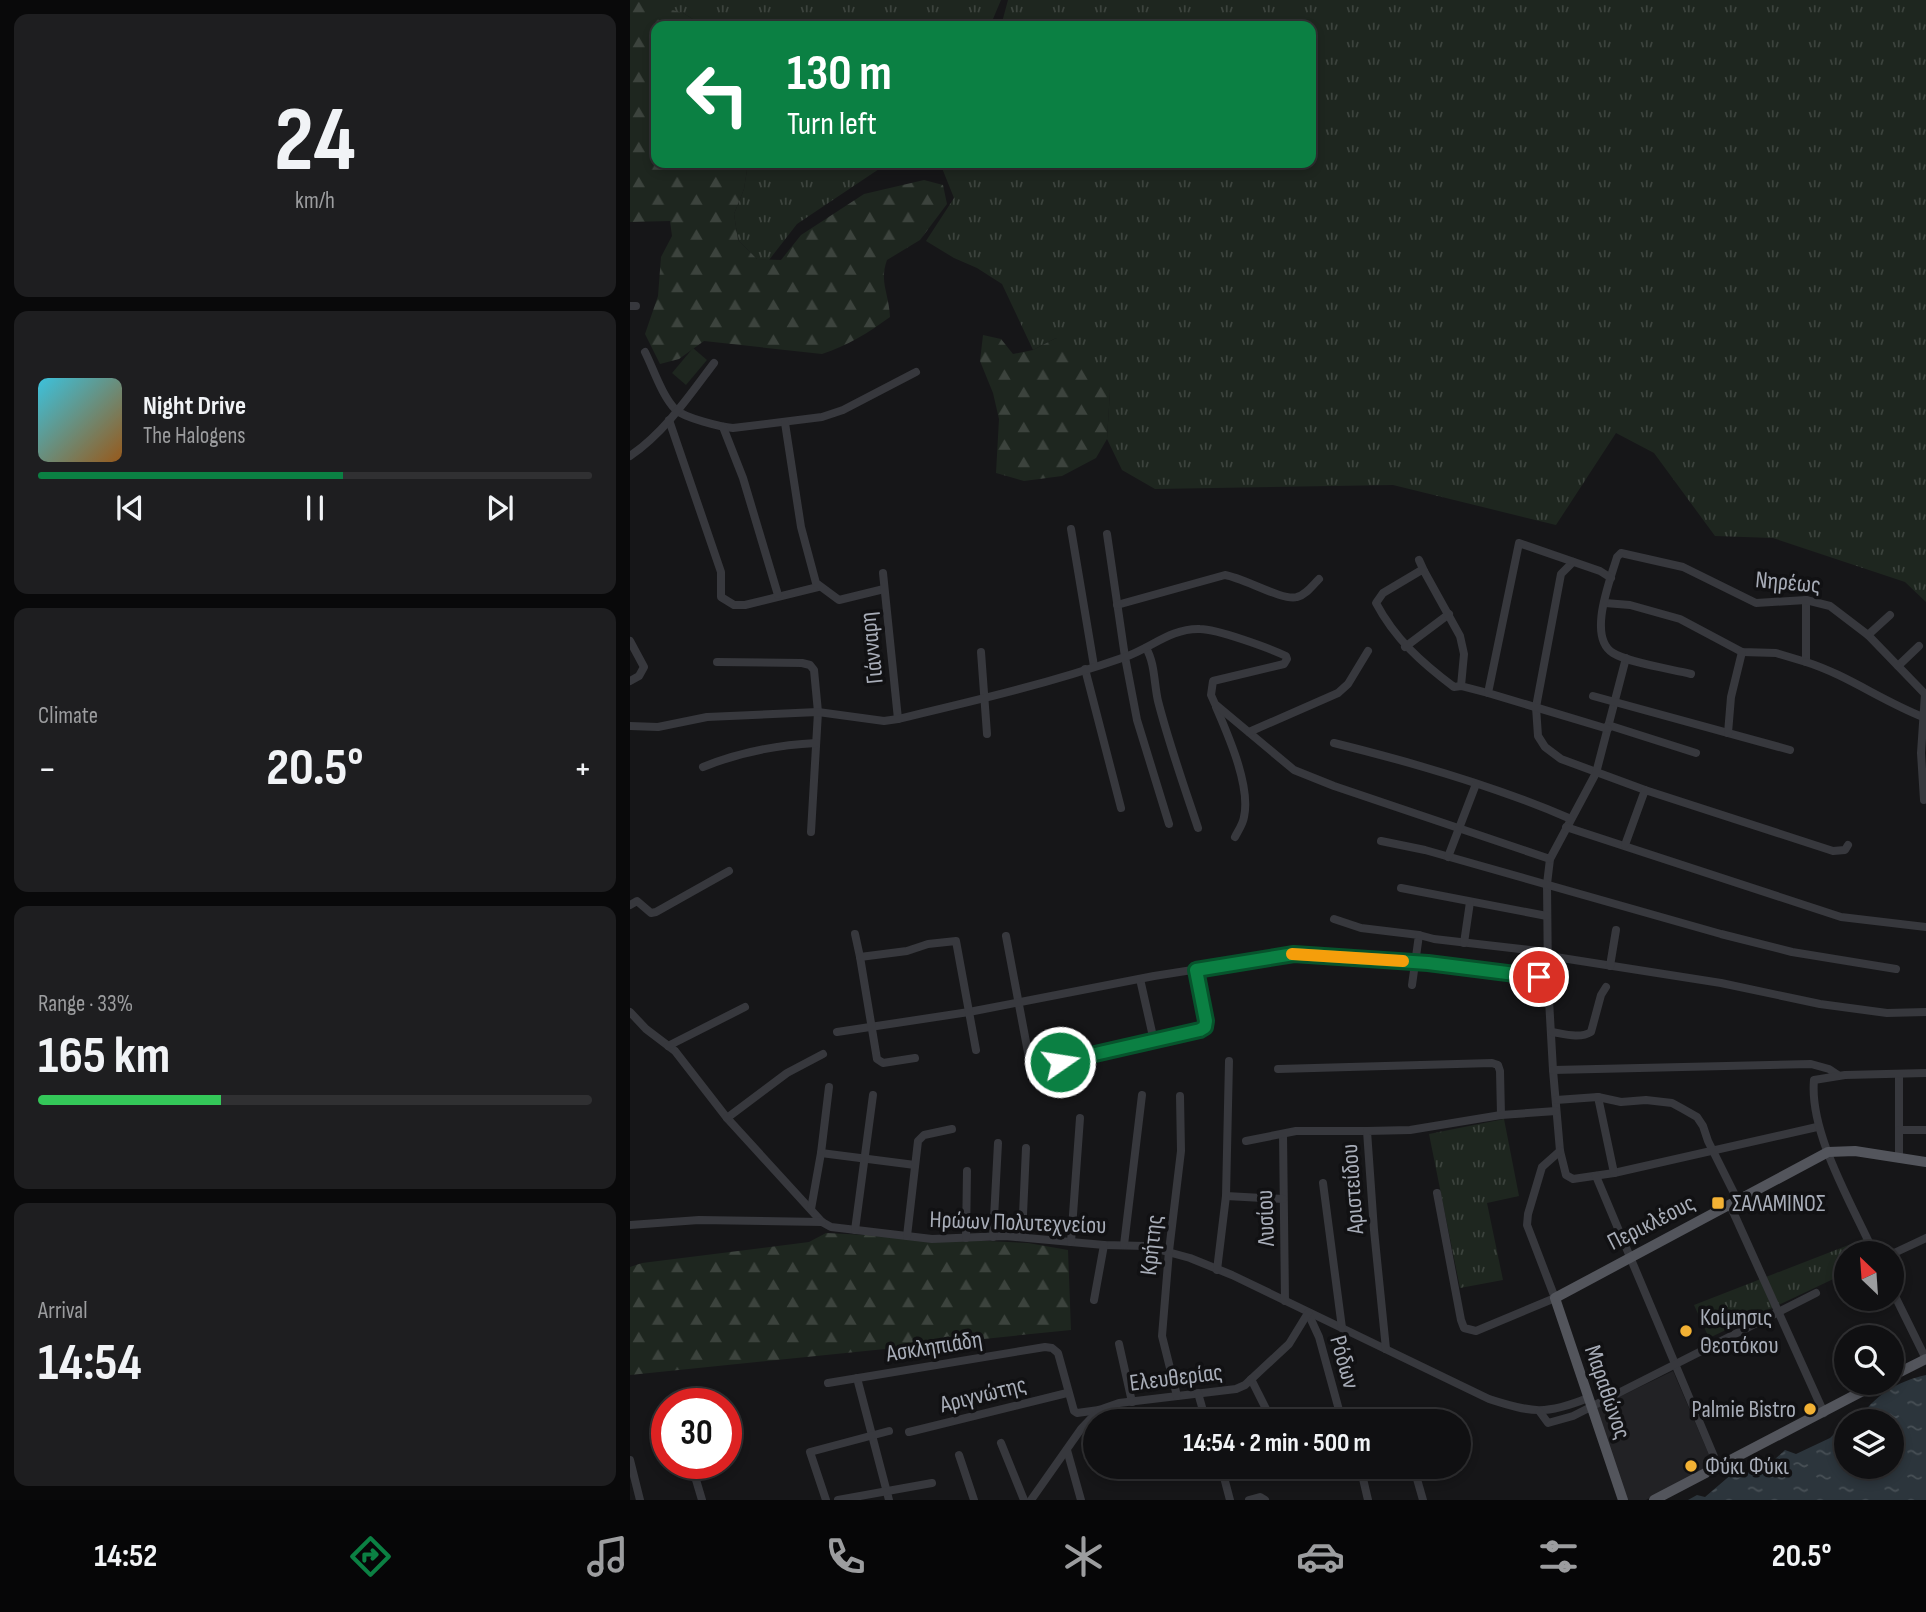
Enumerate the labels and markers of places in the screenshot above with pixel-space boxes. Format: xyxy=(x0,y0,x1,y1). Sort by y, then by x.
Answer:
pin xyxy=(1509,947,1569,1007)
place label: ΣΑΛΑΜΙΝΟΣ xyxy=(1732,1189,1825,1218)
marker: ΣΑΛΑΜΙΝΟΣ xyxy=(1710,1195,1726,1211)
place label: Κοίμησις Θεοτόκου xyxy=(1700,1303,1779,1360)
marker: Κοίμησις Θεοτόκου xyxy=(1678,1323,1694,1339)
place label: Palmie Bistro xyxy=(1692,1395,1796,1424)
marker: Palmie Bistro xyxy=(1802,1401,1818,1417)
place label: Φύκι Φύκι xyxy=(1705,1452,1789,1481)
marker: Φύκι Φύκι xyxy=(1683,1458,1699,1474)

